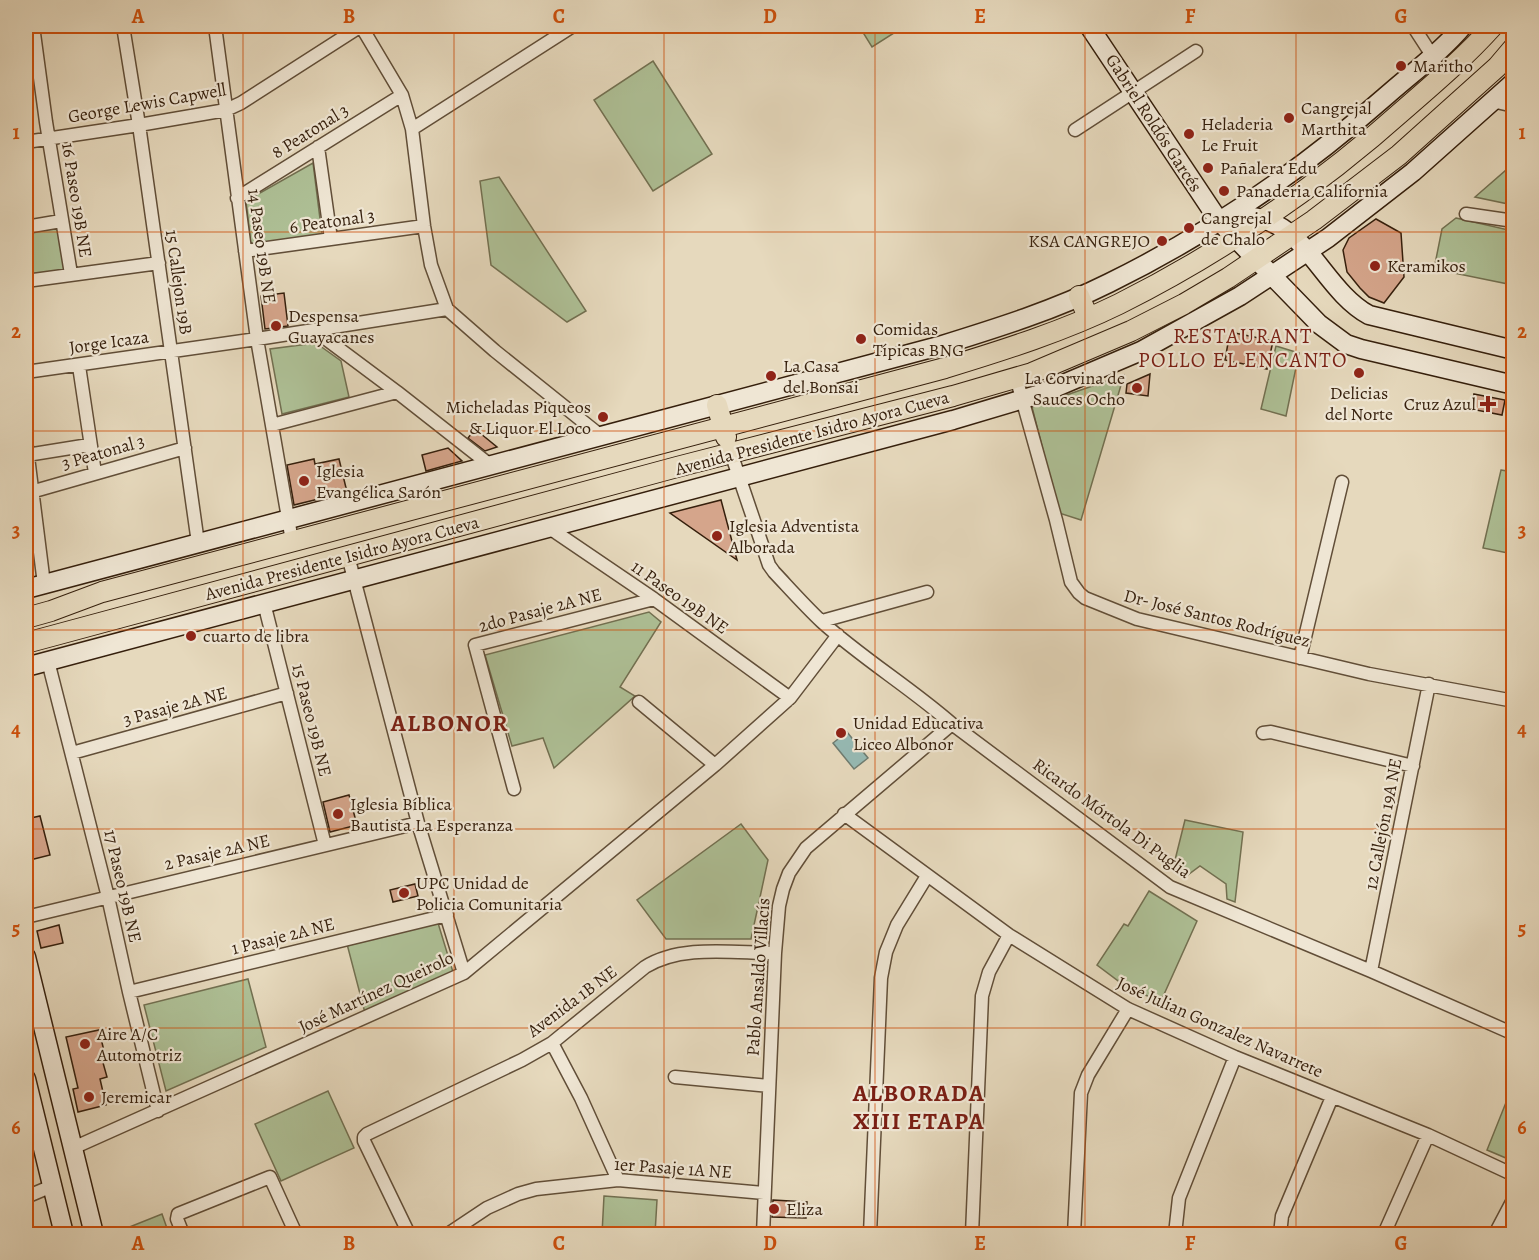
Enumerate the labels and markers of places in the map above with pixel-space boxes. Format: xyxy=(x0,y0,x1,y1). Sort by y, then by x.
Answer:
place label: Maritho xyxy=(1413,54,1473,78)
marker: Maritho xyxy=(1394,59,1408,73)
place label: Cangrejal Marthita xyxy=(1301,96,1372,141)
marker: Cangrejal Marthita xyxy=(1282,111,1296,125)
place label: Heladeria Le Fruit xyxy=(1201,112,1274,157)
marker: Heladeria Le Fruit xyxy=(1182,127,1196,141)
place label: Pañalera Edu xyxy=(1220,156,1317,180)
marker: Pañalera Edu xyxy=(1201,161,1215,175)
place label: Panaderia California xyxy=(1236,179,1388,203)
marker: Panaderia California xyxy=(1217,184,1231,198)
place label: Cangrejal de Chalo xyxy=(1201,206,1272,251)
marker: Cangrejal de Chalo xyxy=(1182,221,1196,235)
place label: KSA CANGREJO xyxy=(1028,229,1150,253)
marker: KSA CANGREJO xyxy=(1155,234,1169,248)
place label: Keramikos xyxy=(1387,254,1466,278)
marker: Keramikos xyxy=(1368,259,1382,273)
place label: Despensa Guayacanes xyxy=(288,304,375,349)
place label: Comidas Típicas BNG xyxy=(873,317,964,362)
marker: Despensa Guayacanes xyxy=(269,319,283,333)
marker: Comidas Típicas BNG xyxy=(854,332,868,346)
place label: La Casa del Bonsai xyxy=(783,354,859,399)
place label: La Corvina de Sauces Ocho xyxy=(1024,366,1125,411)
marker: Delicias del Norte xyxy=(1352,366,1366,380)
marker: La Casa del Bonsai xyxy=(764,369,778,383)
marker: La Corvina de Sauces Ocho xyxy=(1130,381,1144,395)
place label: Delicias del Norte xyxy=(1325,381,1393,426)
place label: Cruz Azul xyxy=(1404,392,1477,416)
place label: Micheladas Piqueos & Liquor El Loco xyxy=(446,395,591,440)
marker: Cruz Azul xyxy=(1481,397,1495,411)
marker: Micheladas Piqueos & Liquor El Loco xyxy=(596,410,610,424)
place label: Iglesia Evangélica Sarón xyxy=(316,459,441,504)
marker: Iglesia Evangélica Sarón xyxy=(297,474,311,488)
place label: Iglesia Adventista Alborada xyxy=(728,514,860,559)
marker: Iglesia Adventista Alborada xyxy=(710,529,724,543)
place label: cuarto de libra xyxy=(203,624,310,648)
marker: cuarto de libra xyxy=(184,629,198,643)
place label: Unidad Educativa Liceo Albonor xyxy=(853,711,984,756)
marker: Unidad Educativa Liceo Albonor xyxy=(834,726,848,740)
place label: Iglesia Bíblica Bautista La Esperanza xyxy=(350,792,514,837)
marker: Iglesia Bíblica Bautista La Esperanza xyxy=(331,807,345,821)
place label: UPC Unidad de Policia Comunitaria xyxy=(416,871,563,916)
marker: UPC Unidad de Policia Comunitaria xyxy=(397,886,411,900)
place label: Aire A/C Automotriz xyxy=(96,1022,182,1067)
marker: Aire A/C Automotriz xyxy=(78,1037,92,1051)
place label: Jeremicar xyxy=(101,1085,172,1109)
marker: Jeremicar xyxy=(82,1090,96,1104)
place label: Eliza xyxy=(786,1197,823,1221)
marker: Eliza xyxy=(767,1202,781,1216)

